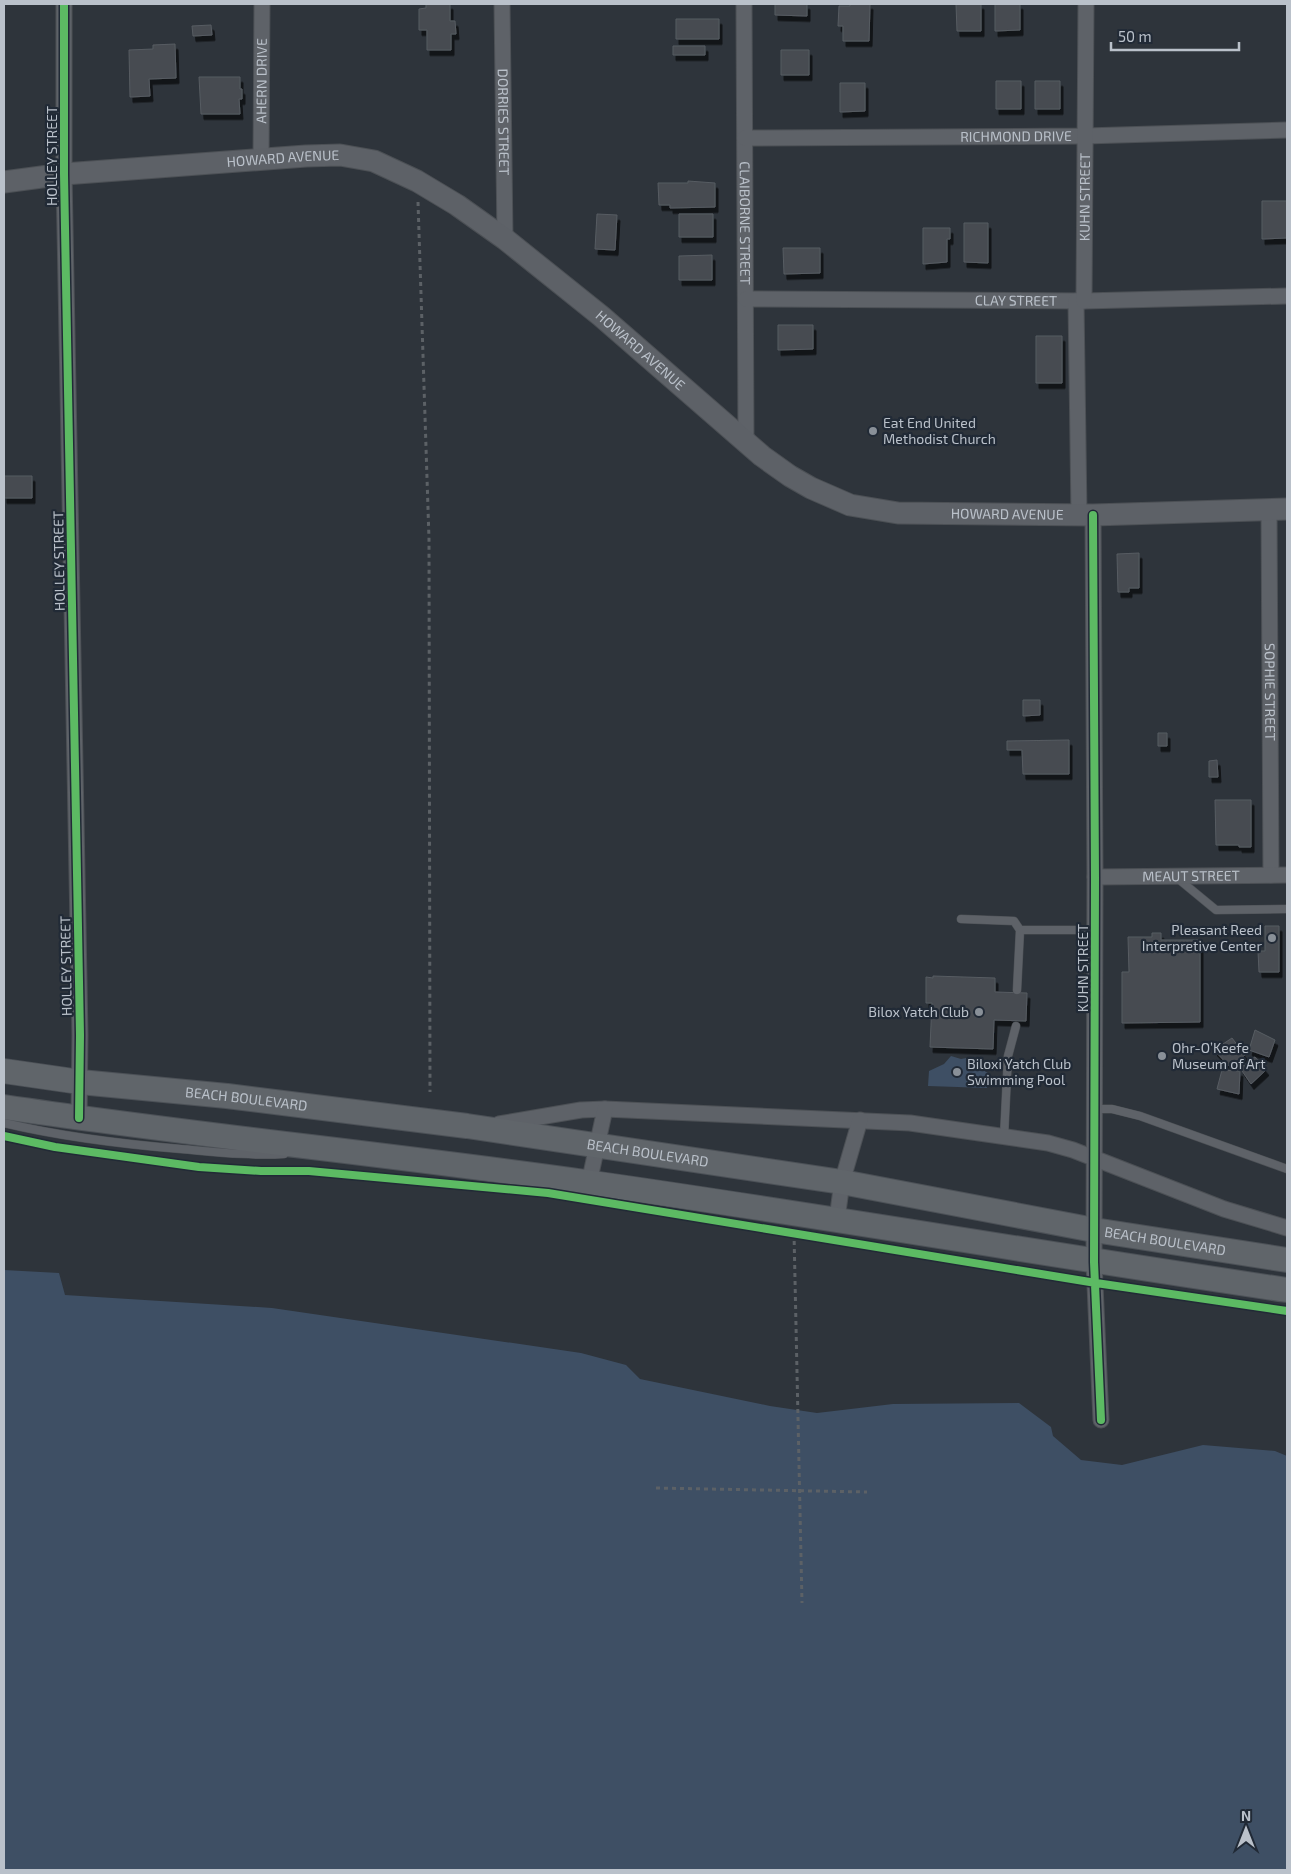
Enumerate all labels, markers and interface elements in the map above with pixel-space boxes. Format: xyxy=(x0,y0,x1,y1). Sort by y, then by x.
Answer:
scale bar xyxy=(1111,20,1238,52)
text: 50 m xyxy=(1118,27,1152,45)
street label: AHERN DRIVE xyxy=(252,38,270,124)
street label: DORRIES STREET xyxy=(495,68,513,176)
street label: HOLLEY STREET xyxy=(43,106,60,206)
street label: RICHMOND DRIVE xyxy=(960,127,1072,145)
street label: HOWARD AVENUE xyxy=(226,146,340,170)
street label: KUHN STREET xyxy=(1075,153,1093,241)
street label: CLAIBORNE STREET xyxy=(737,161,754,285)
street label: CLAY STREET xyxy=(975,291,1057,309)
street label: HOWARD AVENUE xyxy=(593,307,689,393)
place label: Eat End United Methodist Church xyxy=(883,414,996,447)
marker: Eat End United Methodist Church xyxy=(867,425,879,437)
street label: HOWARD AVENUE xyxy=(951,505,1064,523)
street label: HOLLEY STREET xyxy=(49,511,68,611)
street label: SOPHIE STREET xyxy=(1262,643,1279,741)
street label: MEAUT STREET xyxy=(1142,866,1240,885)
street label: HOLLEY STREET xyxy=(56,916,75,1016)
place label: Pleasant Reed Interpretive Center xyxy=(1142,921,1262,954)
street label: KUHN STREET xyxy=(1074,924,1091,1012)
marker: Pleasant Reed Interpretive Center xyxy=(1266,932,1278,944)
place label: Bilox Yatch Club xyxy=(868,1003,969,1020)
marker: Bilox Yatch Club xyxy=(973,1006,985,1018)
place label: Ohr-O’Keefe Museum of Art xyxy=(1172,1039,1266,1072)
marker: Ohr-O’Keefe Museum of Art xyxy=(1156,1050,1168,1062)
place label: Biloxi Yatch Club Swimming Pool xyxy=(967,1055,1071,1088)
marker: Biloxi Yatch Club Swimming Pool xyxy=(951,1066,963,1078)
street label: BEACH BOULEVARD xyxy=(185,1083,308,1114)
street label: BEACH BOULEVARD xyxy=(586,1135,710,1170)
street label: BEACH BOULEVARD xyxy=(1103,1223,1227,1258)
north arrow xyxy=(1221,1804,1271,1854)
text: N xyxy=(1241,1807,1251,1824)

